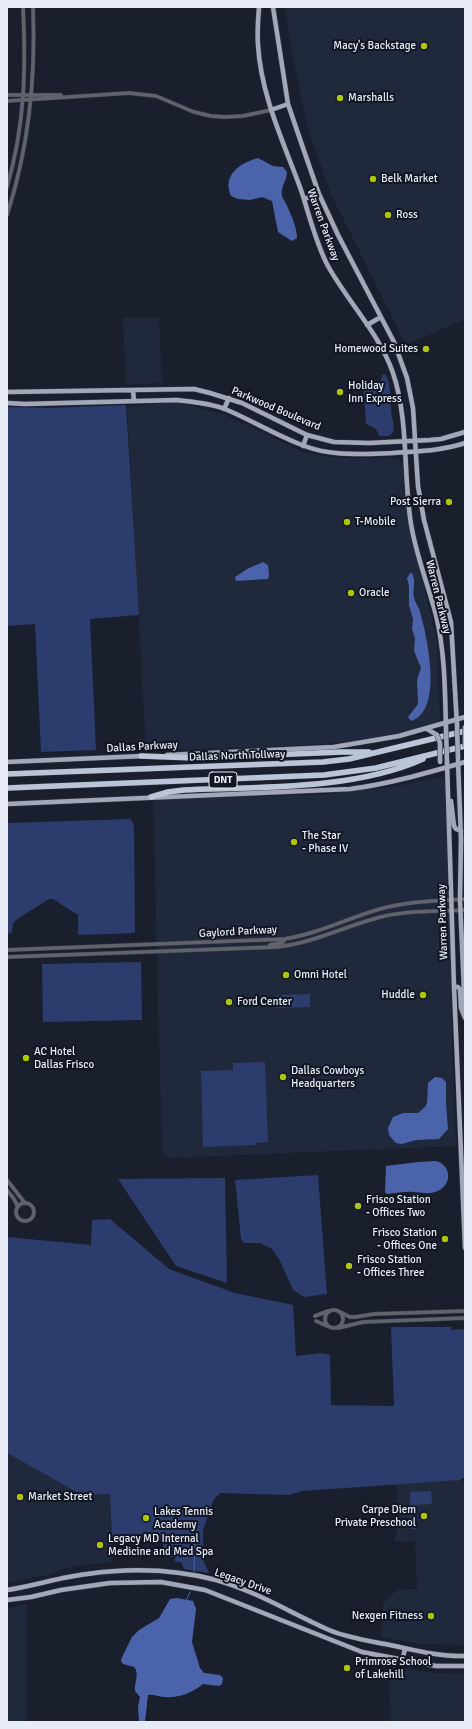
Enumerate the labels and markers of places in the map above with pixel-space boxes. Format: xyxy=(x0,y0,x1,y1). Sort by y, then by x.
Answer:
place label: Macy's Backstage xyxy=(333,39,416,53)
marker: Macy's Backstage xyxy=(419,41,429,51)
place label: Marshalls xyxy=(348,91,394,105)
marker: Marshalls xyxy=(335,93,345,103)
place label: Belk Market xyxy=(381,172,437,186)
marker: Belk Market xyxy=(368,174,378,184)
place label: Ross xyxy=(396,208,418,222)
marker: Ross xyxy=(383,210,393,220)
place label: Homewood Suites xyxy=(334,342,418,356)
marker: Homewood Suites xyxy=(421,344,431,354)
place label: Holiday Inn Express xyxy=(348,379,402,405)
marker: Holiday Inn Express xyxy=(335,387,345,397)
place label: Post Sierra xyxy=(390,495,441,509)
marker: Post Sierra xyxy=(444,497,454,507)
place label: T-Mobile xyxy=(355,515,396,529)
marker: T-Mobile xyxy=(342,517,352,527)
place label: Oracle xyxy=(359,586,390,600)
marker: Oracle xyxy=(346,588,356,598)
place label: The Star - Phase IV xyxy=(302,829,348,855)
marker: The Star - Phase IV xyxy=(289,837,299,847)
place label: Omni Hotel xyxy=(294,968,347,982)
marker: Omni Hotel xyxy=(281,970,291,980)
place label: Huddle xyxy=(381,988,415,1002)
marker: Huddle xyxy=(418,990,428,1000)
place label: Ford Center xyxy=(237,995,292,1009)
marker: Ford Center xyxy=(224,997,234,1007)
place label: AC Hotel Dallas Frisco xyxy=(34,1045,94,1071)
marker: AC Hotel Dallas Frisco xyxy=(21,1053,31,1063)
place label: Dallas Cowboys Headquarters xyxy=(291,1064,364,1090)
marker: Dallas Cowboys Headquarters xyxy=(278,1072,288,1082)
place label: Frisco Station - Offices Two xyxy=(366,1193,431,1219)
marker: Frisco Station - Offices Two xyxy=(353,1201,363,1211)
place label: Frisco Station - Offices One xyxy=(372,1226,437,1252)
marker: Frisco Station - Offices One xyxy=(440,1234,450,1244)
place label: Frisco Station - Offices Three xyxy=(357,1253,424,1279)
marker: Frisco Station - Offices Three xyxy=(344,1261,354,1271)
place label: Market Street xyxy=(28,1490,92,1504)
marker: Market Street xyxy=(15,1492,25,1502)
place label: Carpe Diem Private Preschool xyxy=(335,1503,416,1529)
place label: Lakes Tennis Academy xyxy=(154,1505,213,1531)
marker: Carpe Diem Private Preschool xyxy=(419,1511,429,1521)
marker: Lakes Tennis Academy xyxy=(141,1513,151,1523)
place label: Legacy MD Internal Medicine and Med Spa xyxy=(108,1532,213,1558)
marker: Legacy MD Internal Medicine and Med Spa xyxy=(95,1540,105,1550)
place label: Nexgen Fitness xyxy=(352,1609,423,1623)
marker: Nexgen Fitness xyxy=(426,1611,436,1621)
place label: Primrose School of Lakehill xyxy=(355,1655,431,1681)
marker: Primrose School of Lakehill xyxy=(342,1663,352,1673)

